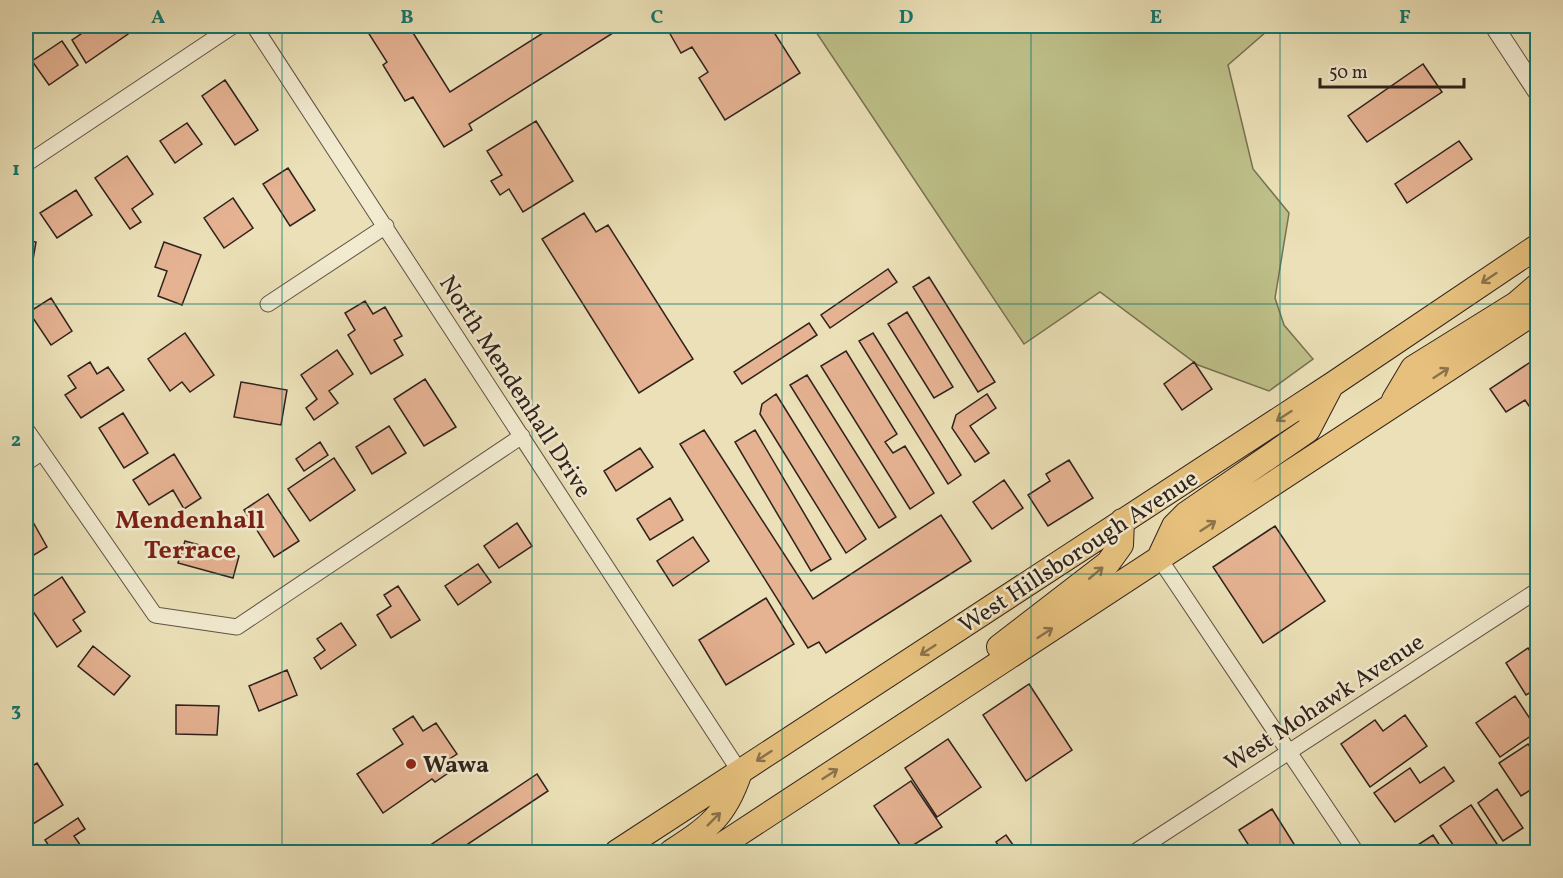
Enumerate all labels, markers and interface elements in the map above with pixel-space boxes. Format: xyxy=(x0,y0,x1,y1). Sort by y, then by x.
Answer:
text: A xyxy=(151,4,165,32)
text: B xyxy=(400,4,414,32)
text: C xyxy=(651,4,664,32)
text: D xyxy=(899,4,913,32)
text: E xyxy=(1150,4,1162,32)
text: F xyxy=(1399,4,1411,32)
scale bar xyxy=(1320,51,1464,89)
text: 50 m xyxy=(1329,61,1368,86)
text: 1 xyxy=(12,156,20,184)
street label: North Mendenhall Drive xyxy=(430,269,599,505)
one-way arrow xyxy=(1481,272,1498,284)
one-way arrow xyxy=(1432,367,1449,379)
one-way arrow xyxy=(1276,410,1292,422)
text: 2 xyxy=(11,427,21,455)
street label: West Hillsborough Avenue xyxy=(953,462,1205,643)
district label: Mendenhall Terrace xyxy=(115,503,265,569)
one-way arrow xyxy=(1199,520,1216,532)
one-way arrow xyxy=(1088,567,1104,580)
one-way arrow xyxy=(1037,626,1054,639)
street label: West Mohawk Avenue xyxy=(1219,626,1432,781)
one-way arrow xyxy=(920,644,936,656)
text: 3 xyxy=(11,697,21,725)
place label: Wawa xyxy=(423,749,489,783)
one-way arrow xyxy=(756,750,773,762)
marker: Wawa xyxy=(404,757,418,771)
one-way arrow xyxy=(821,768,837,780)
one-way arrow xyxy=(707,812,722,827)

